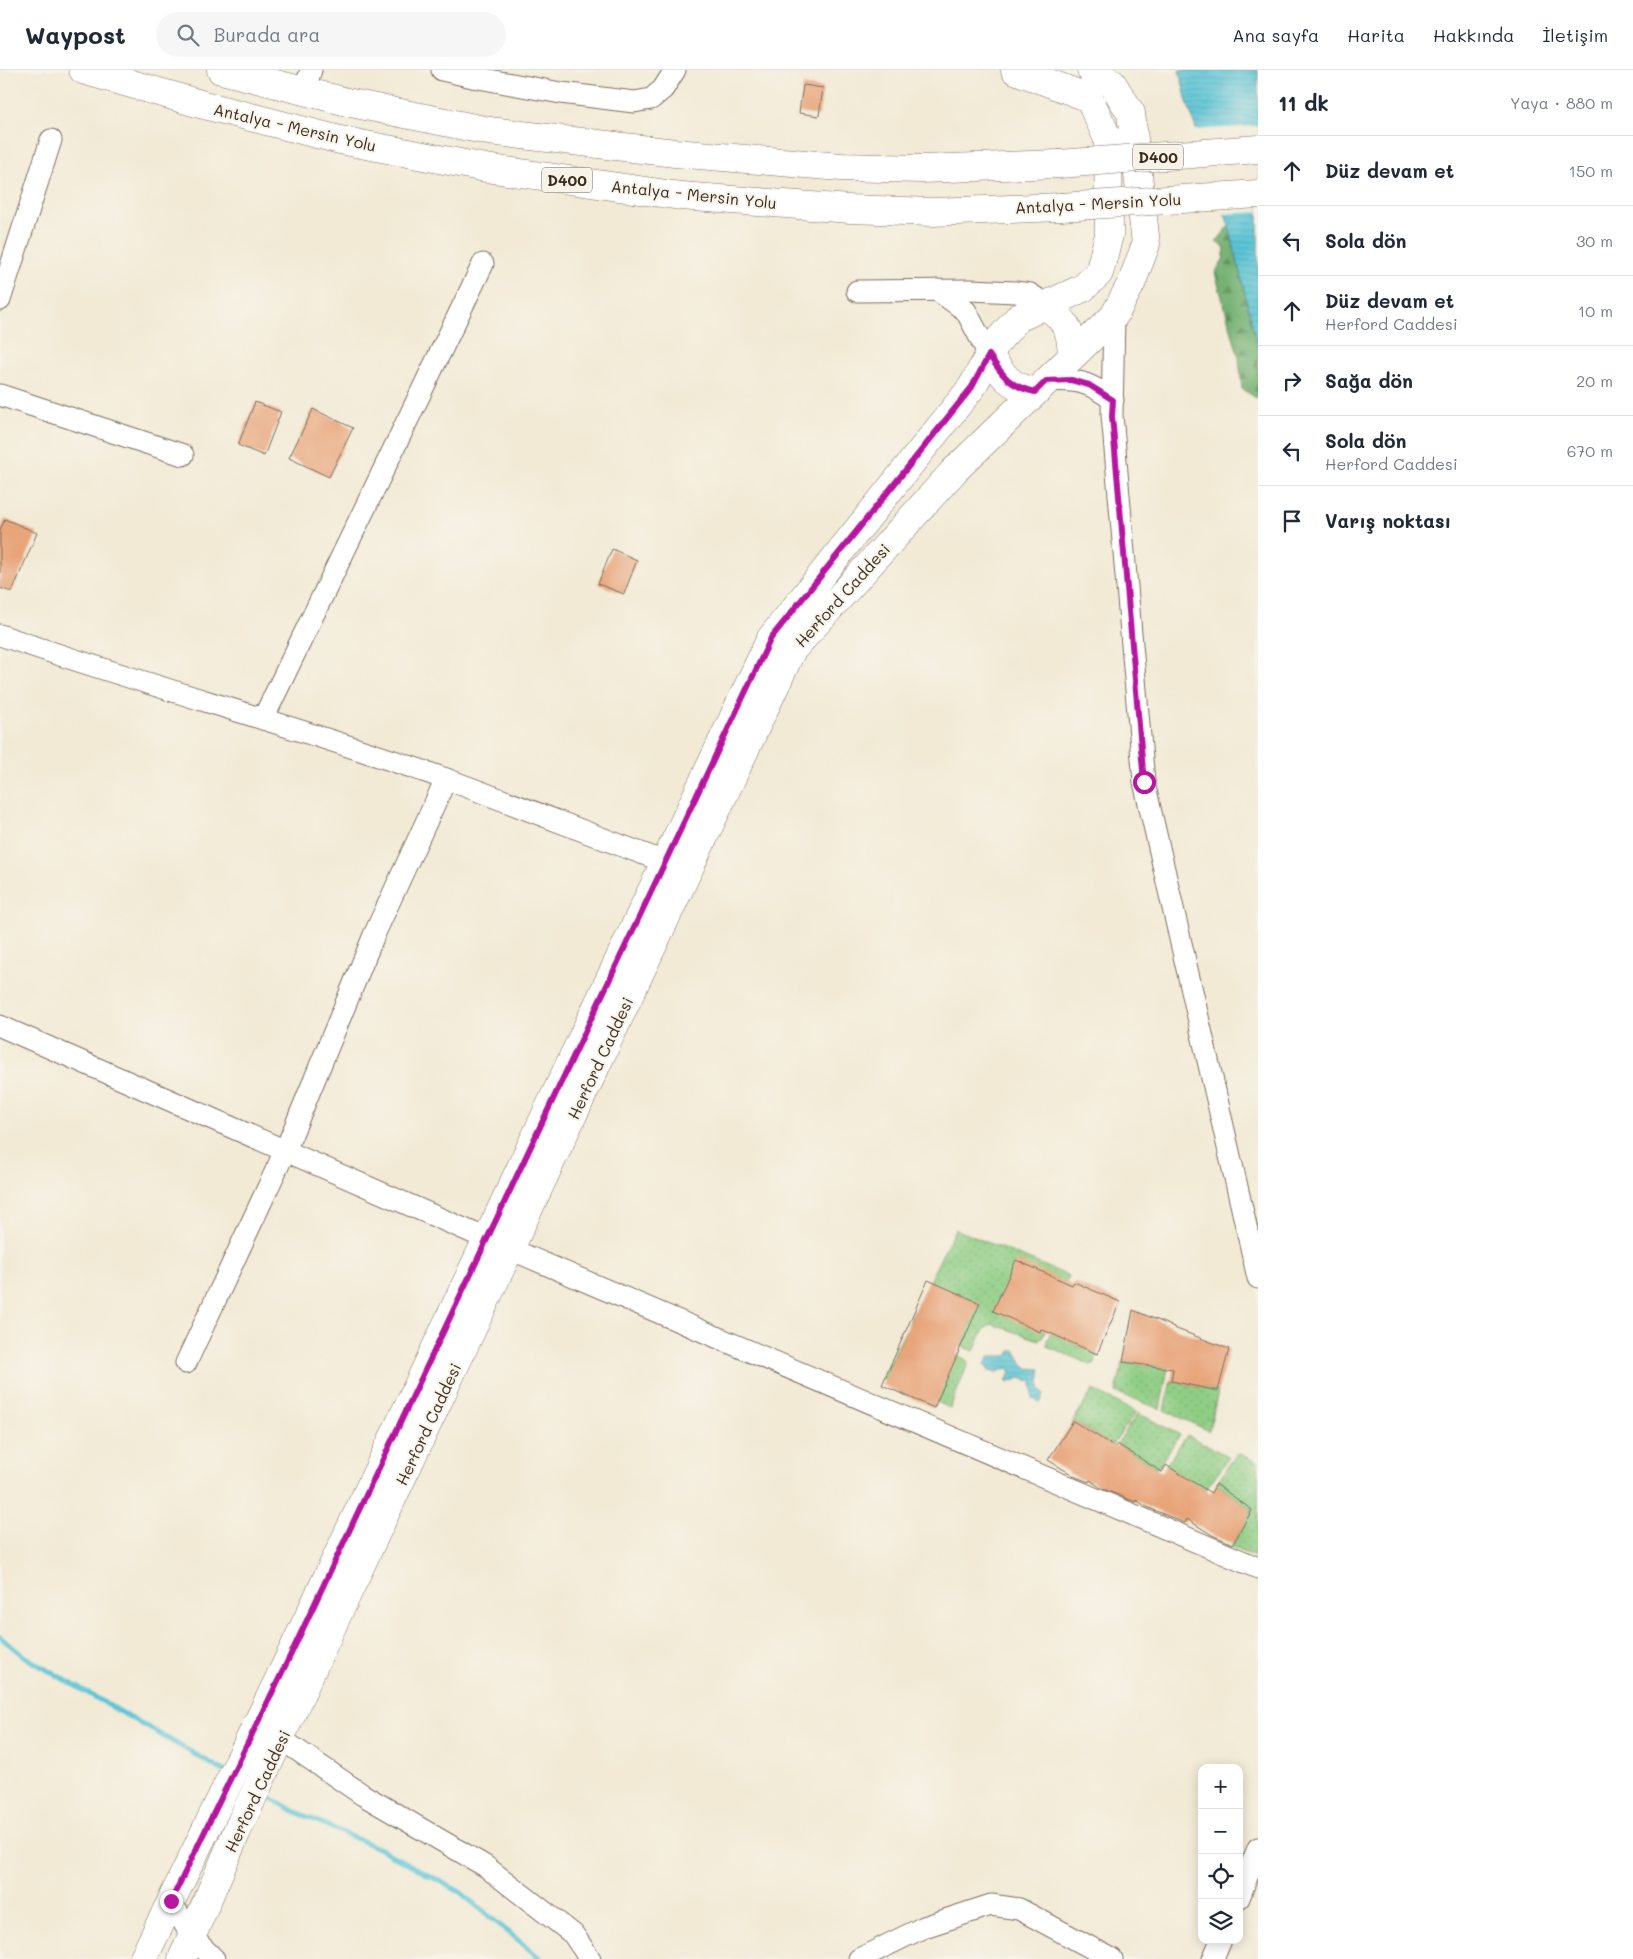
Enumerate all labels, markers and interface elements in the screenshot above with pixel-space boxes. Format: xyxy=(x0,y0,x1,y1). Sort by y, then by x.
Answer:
search box xyxy=(156,12,506,57)
text: Waypost xyxy=(25,19,126,50)
icon: search xyxy=(174,21,202,49)
text: Burada ara xyxy=(214,22,320,47)
text: Ana sayfa xyxy=(1232,23,1319,47)
text: Harita xyxy=(1347,23,1405,47)
text: Hakkında xyxy=(1433,23,1514,47)
text: İletişim xyxy=(1542,23,1608,47)
text: 11 dk xyxy=(1278,89,1329,116)
text: Yaya · 880 m xyxy=(1510,92,1613,113)
street label: Antalya - Mersin Yolu xyxy=(212,98,378,156)
road number: D400 xyxy=(1133,144,1183,170)
icon: ahead xyxy=(1278,157,1306,185)
text: Düz devam et xyxy=(1325,158,1454,183)
text: 150 m xyxy=(1569,160,1613,181)
road number: D400 xyxy=(542,168,592,192)
street label: Antalya - Mersin Yolu xyxy=(610,175,778,213)
street label: Antalya - Mersin Yolu xyxy=(1014,188,1182,218)
icon: left xyxy=(1278,227,1306,255)
text: Sola dön xyxy=(1325,228,1407,253)
text: 30 m xyxy=(1576,230,1613,251)
text: Düz devam et xyxy=(1325,288,1454,313)
icon: ahead xyxy=(1278,297,1306,325)
text: 10 m xyxy=(1578,300,1613,321)
text: Herford Caddesi xyxy=(1325,313,1458,334)
icon: right xyxy=(1278,367,1306,395)
text: Sağa dön xyxy=(1325,368,1413,393)
text: 20 m xyxy=(1576,370,1613,391)
text: Sola dön xyxy=(1325,428,1407,453)
icon: left xyxy=(1278,437,1306,465)
text: 670 m xyxy=(1567,440,1613,461)
text: Herford Caddesi xyxy=(1325,453,1458,474)
icon: arrive xyxy=(1278,507,1306,535)
text: Varış noktası xyxy=(1325,508,1451,533)
street label: Herford Caddesi xyxy=(790,539,894,651)
route start xyxy=(1133,771,1156,794)
street label: Herford Caddesi xyxy=(562,993,638,1123)
street label: Herford Caddesi xyxy=(390,1359,466,1489)
street label: Herford Caddesi xyxy=(219,1726,295,1856)
map controls xyxy=(1198,1764,1243,1944)
button: + xyxy=(1198,1764,1243,1809)
button: − xyxy=(1198,1809,1243,1854)
button: locate xyxy=(1198,1854,1243,1899)
route end xyxy=(160,1890,183,1913)
button: layers xyxy=(1198,1899,1243,1944)

